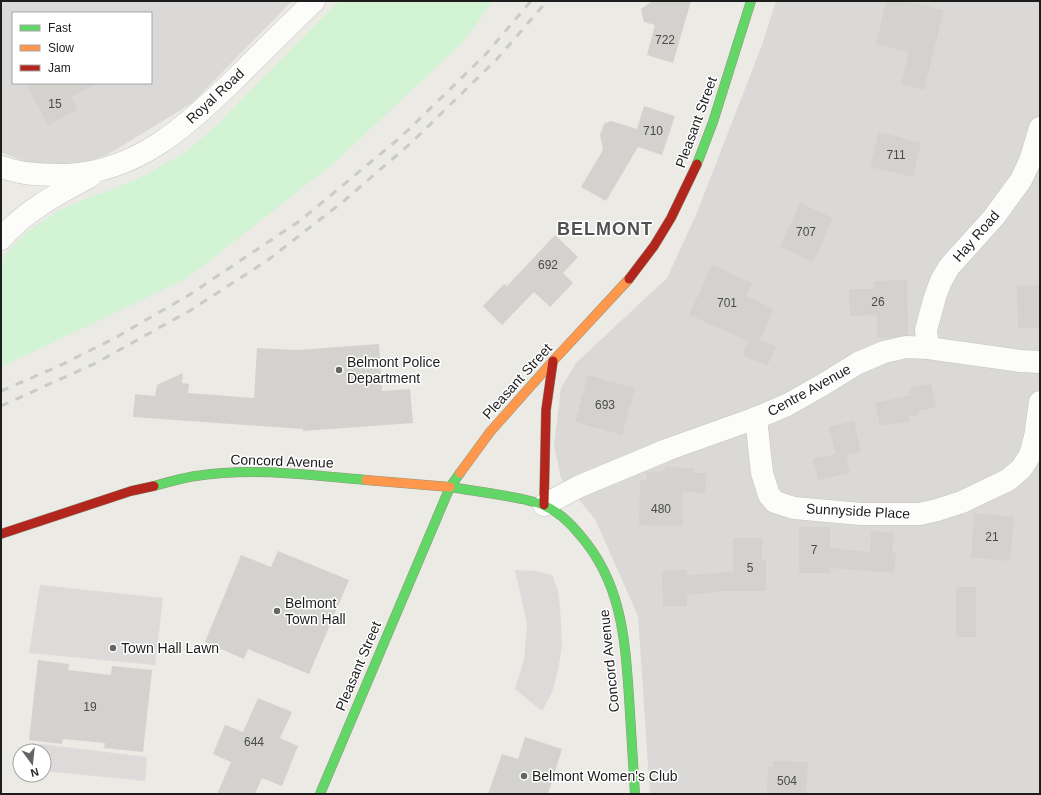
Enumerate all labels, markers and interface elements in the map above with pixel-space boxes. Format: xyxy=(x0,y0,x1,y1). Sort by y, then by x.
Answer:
legend xyxy=(12,12,152,84)
text: Fast xyxy=(48,21,72,35)
house number: 722 xyxy=(655,33,675,47)
text: Slow xyxy=(48,41,74,55)
text: Jam xyxy=(48,61,71,75)
street label: Royal Road xyxy=(183,65,247,127)
street label: Pleasant Street xyxy=(672,74,720,170)
house number: 15 xyxy=(48,97,62,111)
house number: 710 xyxy=(643,124,663,138)
house number: 711 xyxy=(886,148,906,162)
street label: Hay Road xyxy=(950,207,1002,265)
district label: BELMONT xyxy=(557,219,653,239)
house number: 707 xyxy=(796,225,816,239)
house number: 692 xyxy=(538,258,558,272)
house number: 26 xyxy=(871,295,885,309)
house number: 701 xyxy=(717,296,737,310)
street label: Pleasant Street xyxy=(479,340,555,422)
place label: Belmont Police Department xyxy=(347,354,441,386)
street label: Centre Avenue xyxy=(765,361,853,419)
marker: Belmont Police Department xyxy=(334,365,344,375)
house number: 693 xyxy=(595,398,615,412)
street label: Concord Avenue xyxy=(230,451,334,471)
street label: Sunnyside Place xyxy=(806,500,911,522)
house number: 480 xyxy=(651,502,671,516)
house number: 21 xyxy=(985,530,999,544)
house number: 7 xyxy=(811,543,818,557)
house number: 5 xyxy=(747,561,754,575)
place label: Belmont Town Hall xyxy=(285,595,346,627)
marker: Belmont Town Hall xyxy=(272,606,282,616)
street label: Concord Avenue xyxy=(596,609,622,713)
street label: Pleasant Street xyxy=(332,619,384,713)
place label: Town Hall Lawn xyxy=(121,640,219,656)
marker: Town Hall Lawn xyxy=(108,643,118,653)
house number: 19 xyxy=(83,700,97,714)
house number: 644 xyxy=(244,735,264,749)
north arrow xyxy=(12,743,52,783)
text: N xyxy=(29,766,40,779)
place label: Belmont Women's Club xyxy=(532,768,678,784)
marker: Belmont Women's Club xyxy=(519,771,529,781)
house number: 504 xyxy=(777,774,797,788)

